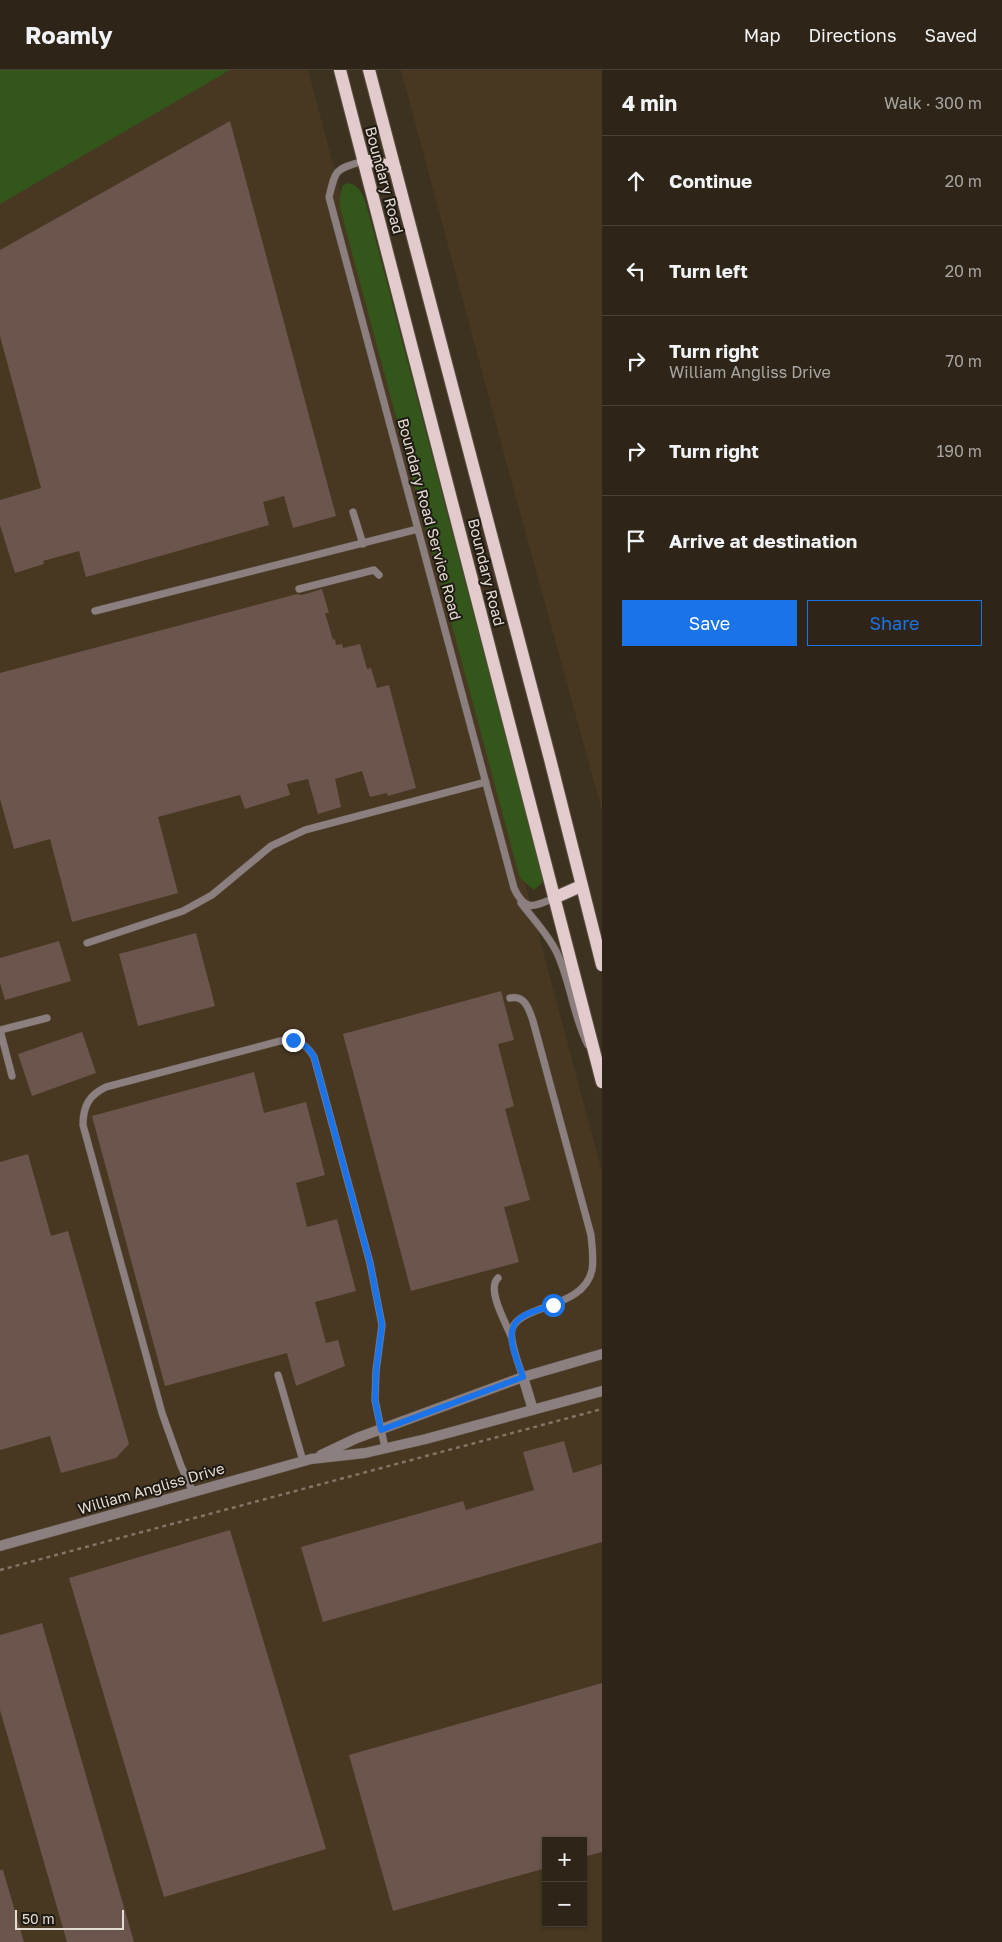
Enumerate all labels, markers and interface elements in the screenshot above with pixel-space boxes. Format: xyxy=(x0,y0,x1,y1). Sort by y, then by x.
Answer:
text: Roamly xyxy=(25,20,113,49)
text: Map xyxy=(744,24,780,46)
text: Directions xyxy=(808,24,896,46)
text: Saved xyxy=(924,24,977,46)
text: 4 min xyxy=(622,90,677,116)
text: Walk · 300 m xyxy=(884,93,982,113)
street label: Boundary Road xyxy=(362,124,408,236)
icon: ahead xyxy=(622,167,650,195)
text: Continue xyxy=(669,169,752,192)
text: 20 m xyxy=(945,171,982,191)
icon: left xyxy=(622,257,650,285)
text: Turn left xyxy=(669,259,748,282)
text: 20 m xyxy=(945,261,982,281)
text: Turn right xyxy=(669,339,759,362)
icon: right xyxy=(622,347,650,375)
text: 70 m xyxy=(945,351,982,371)
text: William Angliss Drive xyxy=(669,362,831,382)
street label: Boundary Road Service Road xyxy=(394,416,466,622)
icon: right xyxy=(622,437,650,465)
text: Turn right xyxy=(669,439,759,462)
text: 190 m xyxy=(936,441,982,461)
street label: Boundary Road xyxy=(465,516,509,628)
icon: arrive xyxy=(622,527,650,555)
text: Arrive at destination xyxy=(669,529,857,552)
button: Save xyxy=(622,600,797,646)
button: Share xyxy=(807,600,982,646)
route end xyxy=(282,1029,305,1052)
route start xyxy=(542,1294,565,1317)
street label: William Angliss Drive xyxy=(76,1458,227,1518)
map controls xyxy=(542,1837,587,1927)
button: + xyxy=(542,1837,587,1882)
button: − xyxy=(542,1882,587,1927)
scale bar xyxy=(15,1907,124,1930)
text: 50 m xyxy=(22,1910,55,1927)

